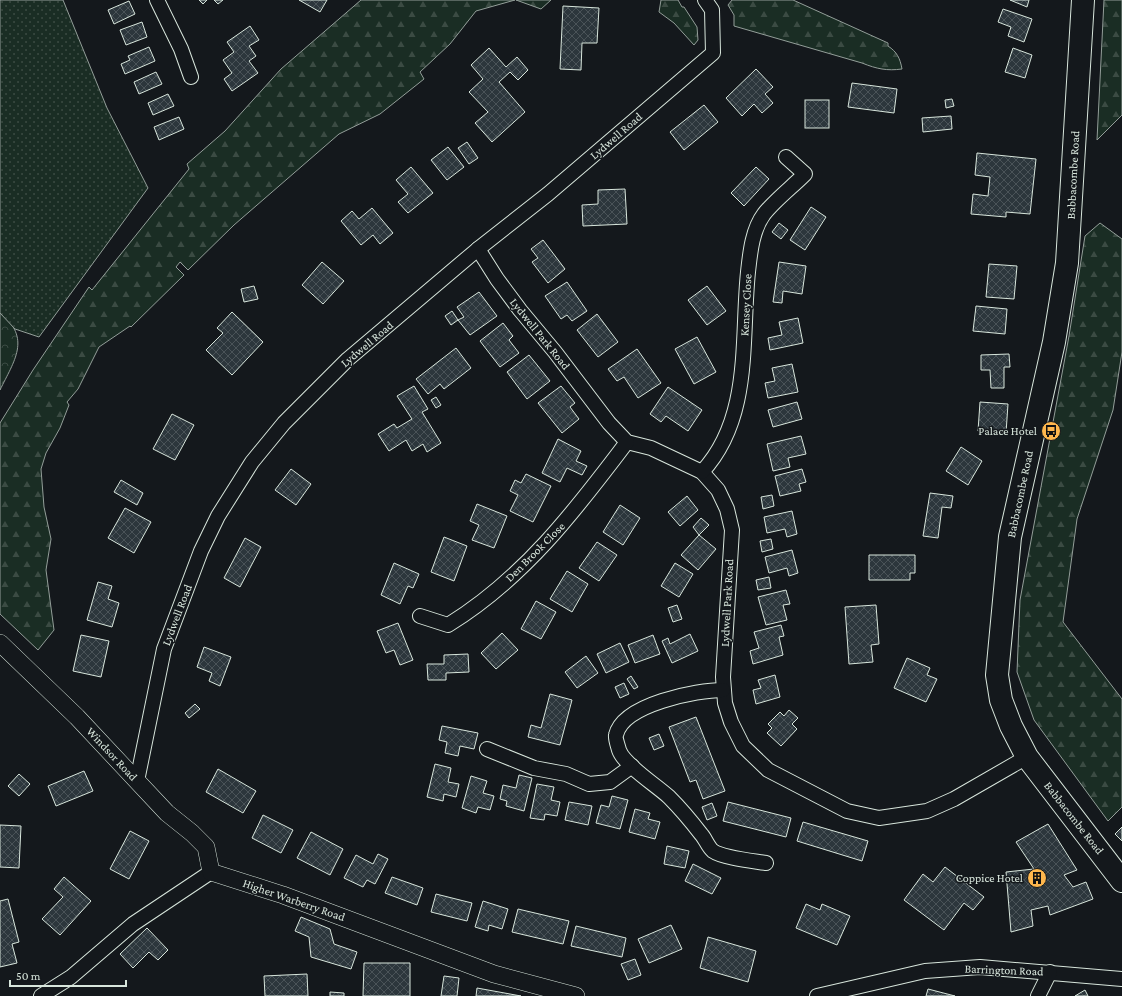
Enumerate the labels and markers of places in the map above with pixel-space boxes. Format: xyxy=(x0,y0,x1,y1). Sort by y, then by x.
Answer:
bus stop icon: Palace Hotel xyxy=(1040,420,1062,442)
place label: Palace Hotel xyxy=(978,424,1037,438)
building icon: Coppice Hotel xyxy=(1026,867,1048,889)
place label: Coppice Hotel xyxy=(956,871,1023,885)

